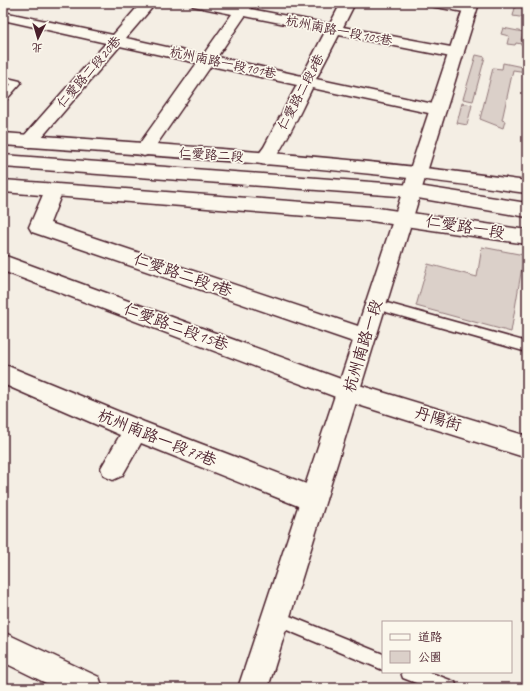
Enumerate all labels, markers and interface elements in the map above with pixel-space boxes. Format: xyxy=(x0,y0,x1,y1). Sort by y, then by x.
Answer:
street label: 杭州南路一段105巷 xyxy=(284,13,394,49)
north arrow xyxy=(18,18,58,58)
street label: 仁愛路二段20巷 xyxy=(54,33,124,111)
text: 北 xyxy=(31,41,43,55)
street label: 杭州南路一段101巷 xyxy=(168,44,278,82)
street label: 仁愛路二段8巷 xyxy=(274,51,328,133)
street label: 仁愛路二段 xyxy=(178,145,244,165)
street label: 仁愛路一段 xyxy=(424,211,506,243)
street label: 仁愛路二段9巷 xyxy=(131,249,235,301)
street label: 杭州南路一段 xyxy=(339,297,387,395)
street label: 仁愛路二段15巷 xyxy=(121,299,231,355)
street label: 丹陽街 xyxy=(412,402,464,436)
street label: 杭州南路一段77巷 xyxy=(95,405,219,471)
legend xyxy=(382,621,512,673)
text: 道路 xyxy=(418,629,442,645)
text: 公園 xyxy=(418,649,442,665)

